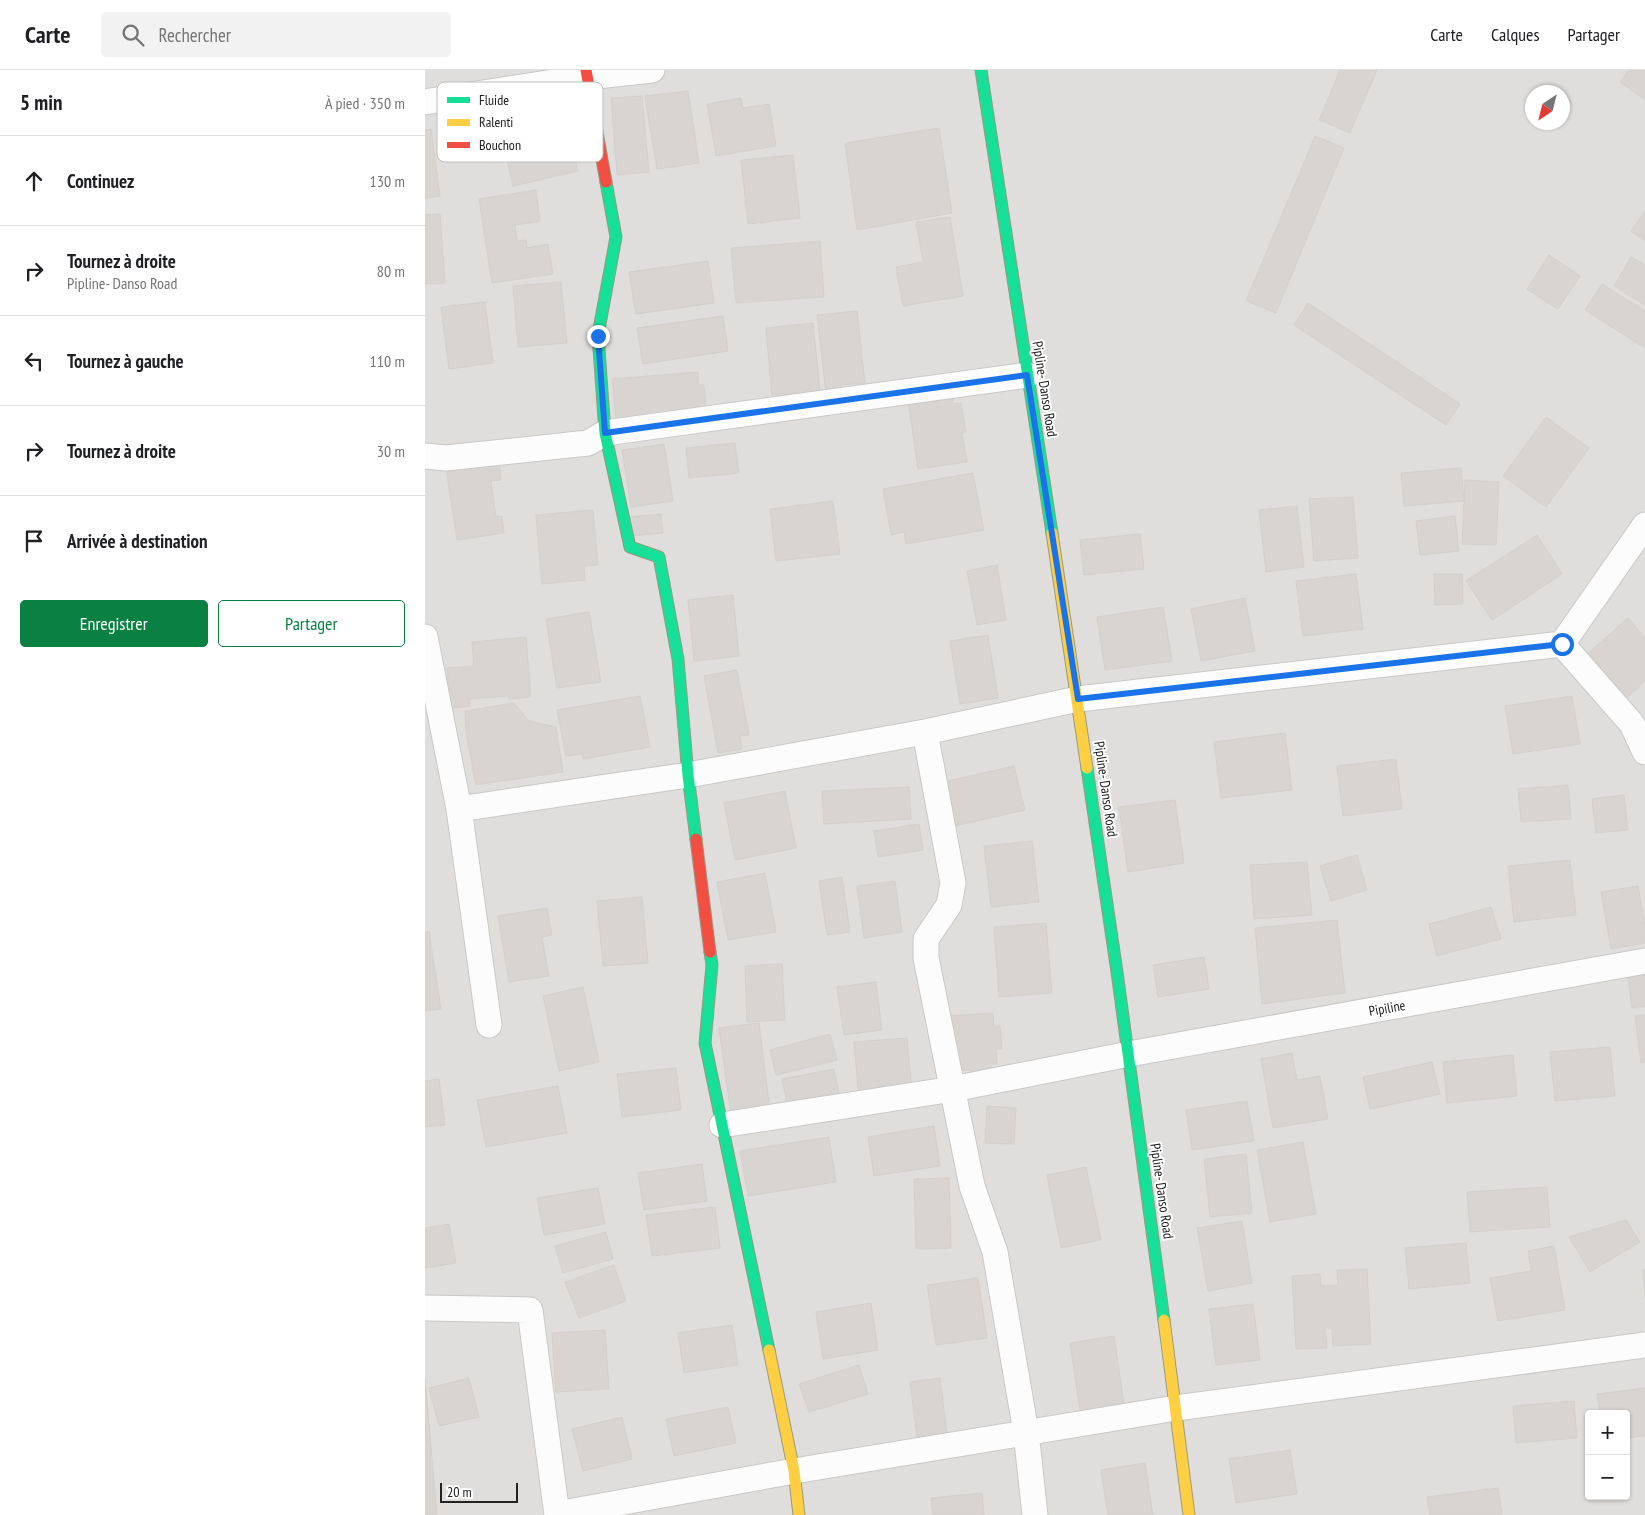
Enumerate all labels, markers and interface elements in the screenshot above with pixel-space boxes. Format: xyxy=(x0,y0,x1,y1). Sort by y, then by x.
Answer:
search box xyxy=(101,12,451,57)
text: Carte xyxy=(25,19,71,50)
icon: search xyxy=(119,21,147,49)
text: Rechercher xyxy=(159,23,231,47)
text: Carte xyxy=(1430,23,1463,46)
text: Calques xyxy=(1491,23,1540,46)
text: Partager xyxy=(1568,23,1620,46)
legend xyxy=(437,82,603,162)
north arrow xyxy=(1525,85,1570,130)
text: 5 min xyxy=(20,89,62,116)
text: Fluide xyxy=(479,91,509,109)
text: À pied · 350 m xyxy=(325,93,405,113)
text: Ralenti xyxy=(479,113,513,131)
text: Bouchon xyxy=(479,136,521,154)
icon: ahead xyxy=(20,167,48,195)
text: Continuez xyxy=(67,169,134,193)
text: 130 m xyxy=(370,171,405,191)
text: Tournez à droite xyxy=(67,249,176,273)
icon: right xyxy=(20,257,48,285)
text: 80 m xyxy=(377,261,405,281)
text: Pipline- Danso Road xyxy=(67,273,177,293)
route end xyxy=(587,325,610,348)
street label: Pipline- Danso Road xyxy=(1029,340,1061,438)
icon: left xyxy=(20,347,48,375)
text: Tournez à gauche xyxy=(67,349,184,373)
text: 110 m xyxy=(370,351,405,371)
icon: right xyxy=(20,437,48,465)
text: Tournez à droite xyxy=(67,439,176,463)
text: 30 m xyxy=(377,441,405,461)
icon: arrive xyxy=(20,527,48,555)
text: Arrivée à destination xyxy=(67,529,208,553)
button: Enregistrer xyxy=(20,600,208,647)
button: Partager xyxy=(218,600,405,647)
route start xyxy=(1551,633,1574,656)
street label: Pipline- Danso Road xyxy=(1090,740,1122,838)
street label: Pipiline xyxy=(1367,996,1407,1020)
street label: Pipline- Danso Road xyxy=(1146,1142,1178,1240)
map controls xyxy=(1585,1410,1630,1500)
button: + xyxy=(1585,1410,1630,1455)
button: − xyxy=(1585,1455,1630,1500)
scale bar xyxy=(440,1480,517,1503)
text: 20 m xyxy=(447,1483,472,1501)

